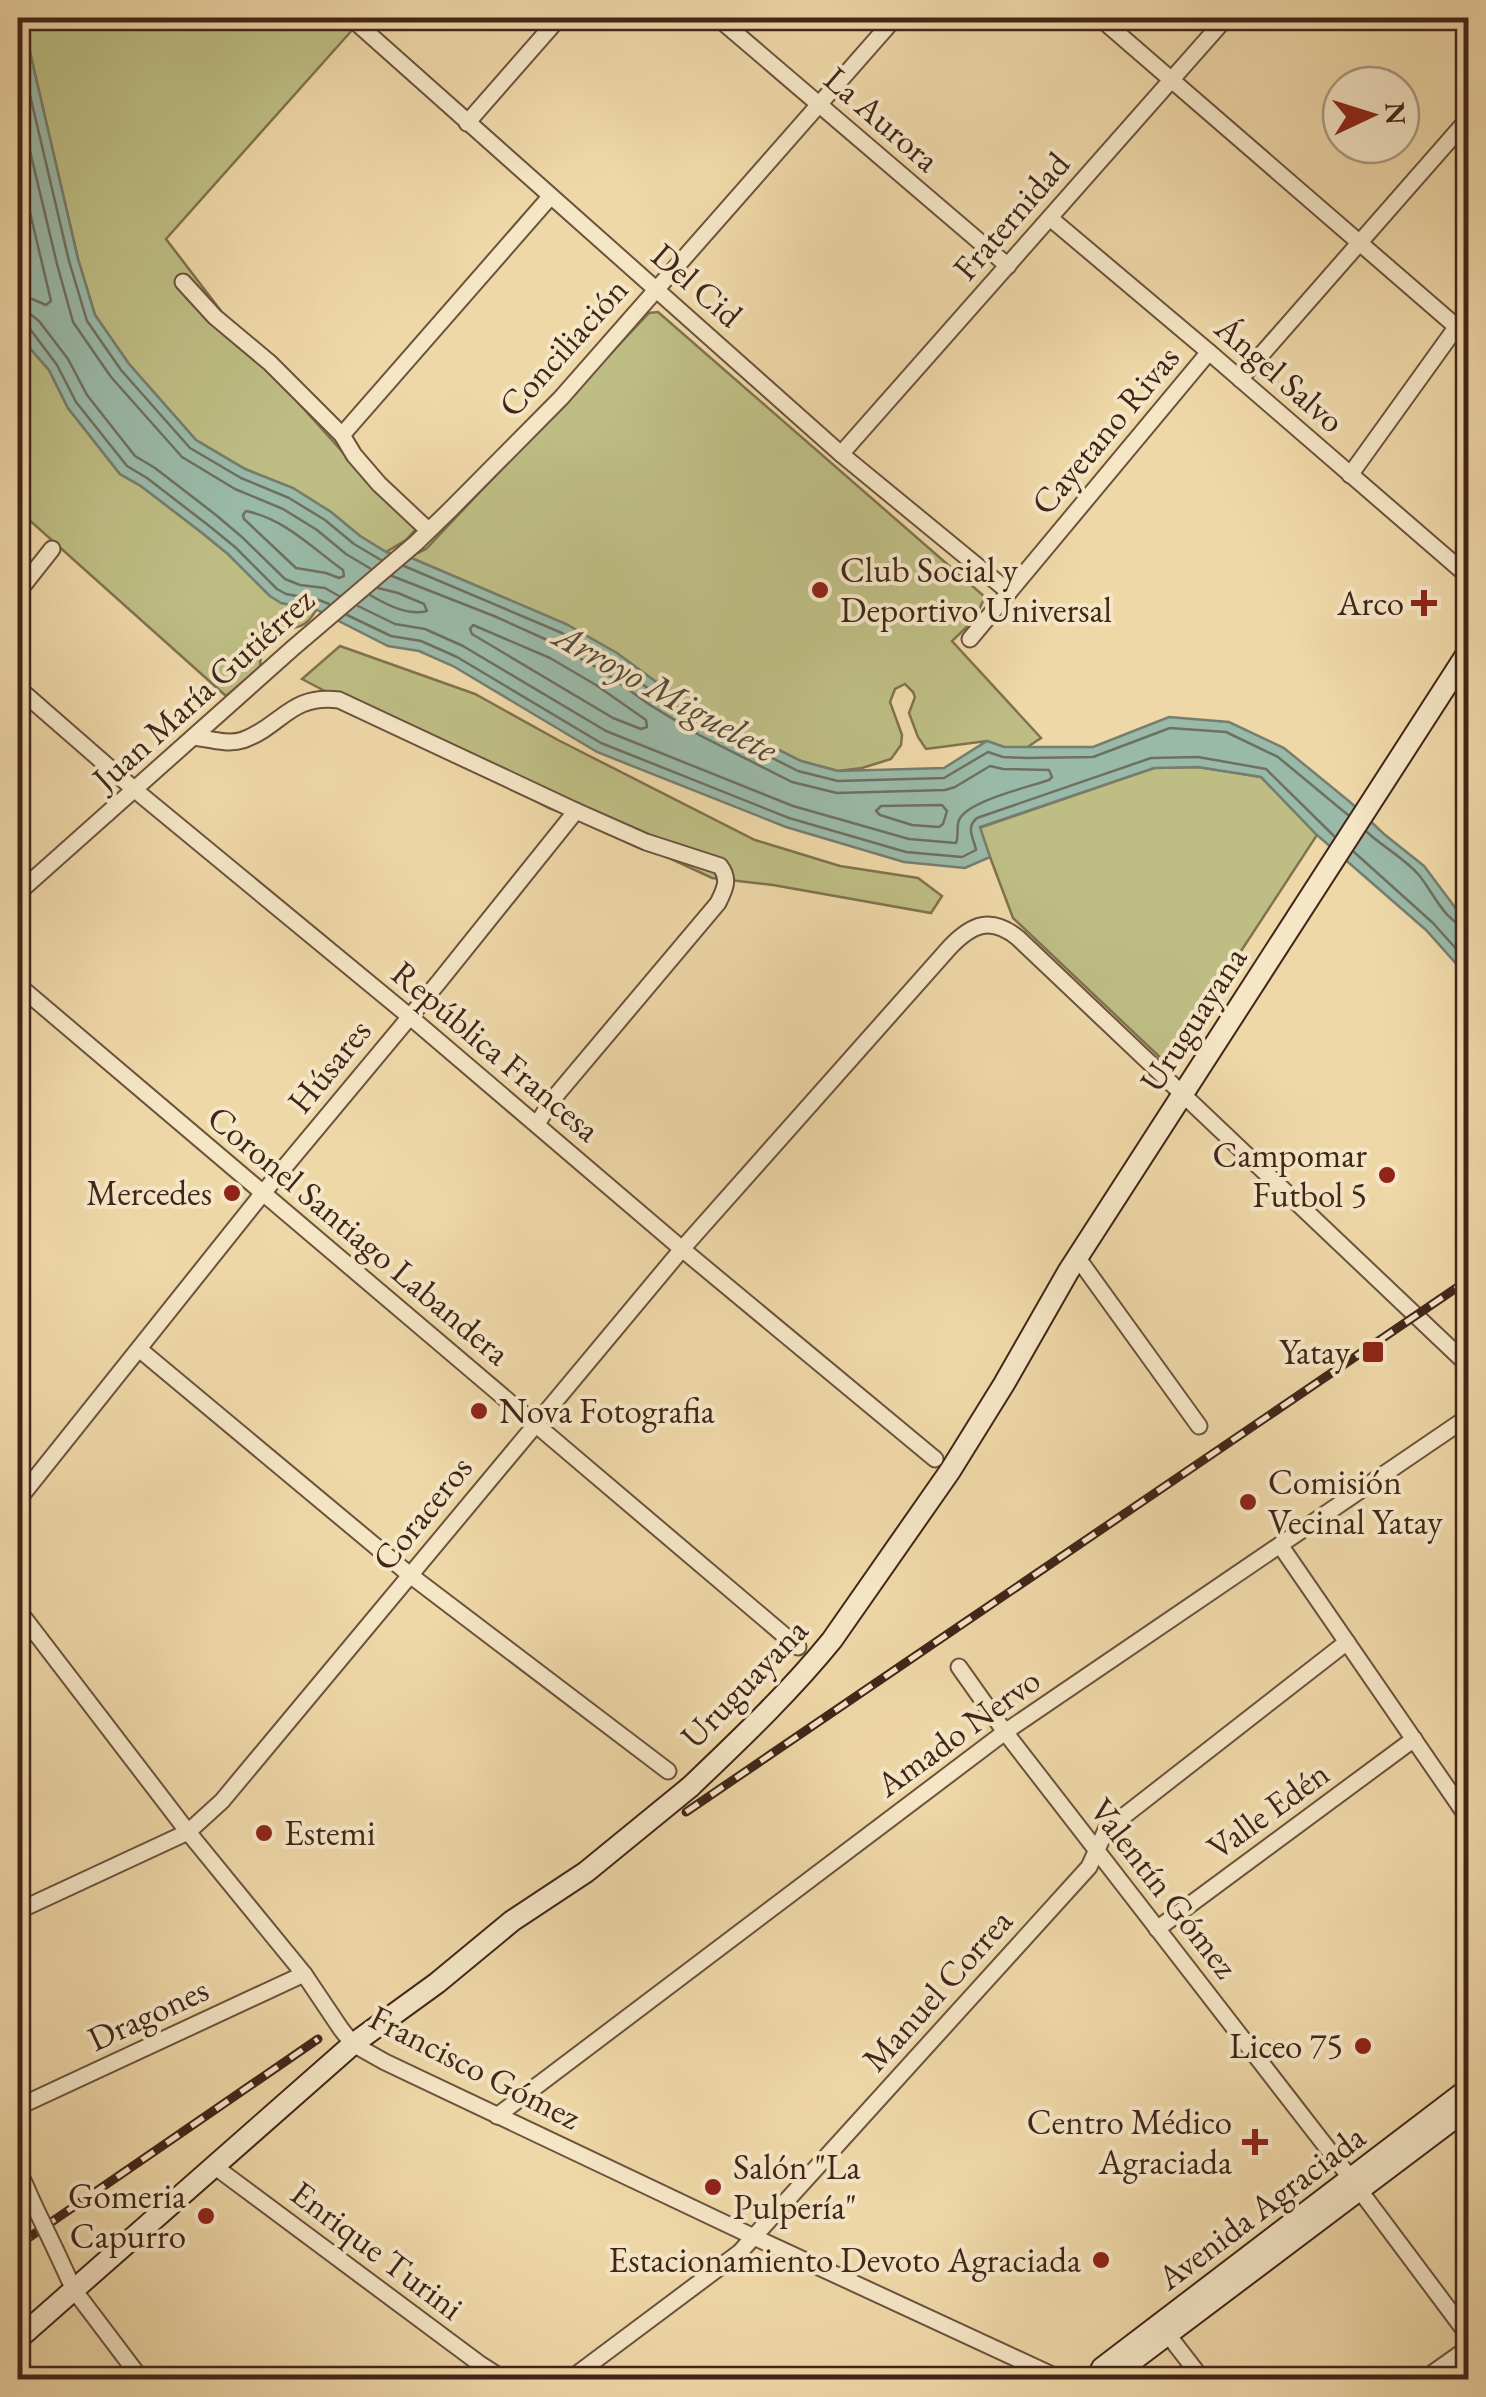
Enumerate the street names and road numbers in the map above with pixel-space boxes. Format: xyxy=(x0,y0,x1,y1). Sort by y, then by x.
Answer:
street label: La Aurora xyxy=(815,56,949,181)
street label: Fraternidad xyxy=(942,142,1079,289)
street label: Del Cid xyxy=(642,233,753,337)
street label: Conciliación xyxy=(488,267,637,426)
street label: Ángel Salvo xyxy=(1205,304,1354,442)
street label: Cayetano Rivas xyxy=(1021,336,1189,524)
street label: Juan María Gutiérrez xyxy=(80,577,324,802)
street label: Uruguayana xyxy=(1129,937,1256,1100)
street label: República Francesa xyxy=(383,950,610,1151)
street label: Húsares xyxy=(277,1009,380,1122)
street label: Coronel Santiago Labandera xyxy=(199,1095,520,1375)
street label: Coraceros xyxy=(362,1446,482,1579)
street label: Uruguayana xyxy=(670,1608,817,1757)
street label: Amado Nervo xyxy=(866,1657,1049,1807)
street label: Valle Edén xyxy=(1198,1750,1338,1869)
street label: Valentín Gómez xyxy=(1080,1789,1249,1987)
street label: Manuel Correa xyxy=(852,1899,1022,2081)
street label: Dragones xyxy=(80,1966,215,2061)
street label: Francisco Gómez xyxy=(362,1994,589,2139)
street label: Avenida Agraciada xyxy=(1147,2114,1374,2300)
street label: Enrique Turini xyxy=(282,2170,473,2329)

